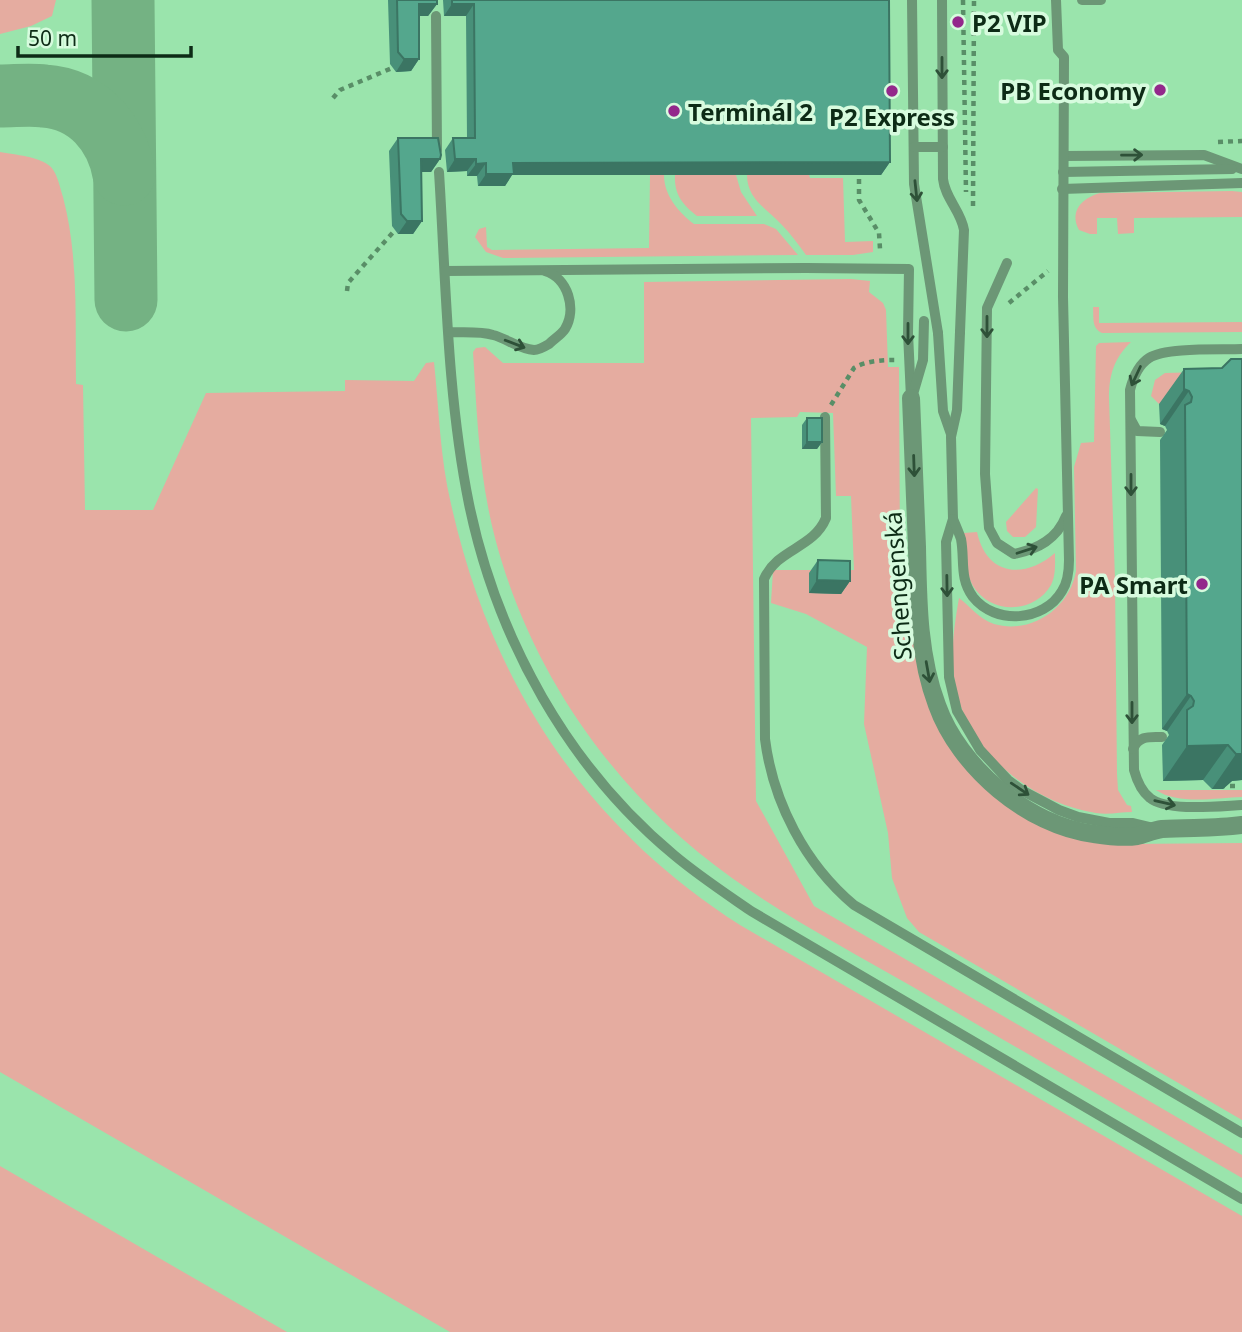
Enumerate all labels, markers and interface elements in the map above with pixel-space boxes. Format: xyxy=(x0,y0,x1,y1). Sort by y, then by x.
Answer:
place label: P2 VIP xyxy=(972,6,1047,39)
scale bar xyxy=(18,14,191,58)
marker: P2 VIP xyxy=(950,14,966,30)
text: 50 m xyxy=(28,24,77,52)
one-way arrow xyxy=(935,56,949,79)
place label: PB Economy xyxy=(1000,74,1146,107)
marker: PB Economy xyxy=(1152,82,1168,98)
marker: P2 Express xyxy=(884,83,900,99)
place label: Terminál 2 xyxy=(688,95,813,128)
place label: P2 Express xyxy=(829,100,955,133)
marker: Terminál 2 xyxy=(666,103,682,119)
one-way arrow xyxy=(1120,149,1143,162)
one-way arrow xyxy=(909,179,922,201)
one-way arrow xyxy=(980,315,993,338)
one-way arrow xyxy=(901,322,915,345)
one-way arrow xyxy=(504,338,526,351)
one-way arrow xyxy=(1129,365,1142,386)
one-way arrow xyxy=(907,454,920,477)
one-way arrow xyxy=(1124,474,1138,497)
street label: Schengenská xyxy=(875,511,919,661)
one-way arrow xyxy=(1015,543,1037,555)
place label: PA Smart xyxy=(1079,568,1188,601)
one-way arrow xyxy=(940,574,954,597)
marker: PA Smart xyxy=(1194,576,1210,592)
one-way arrow xyxy=(922,660,936,683)
one-way arrow xyxy=(1125,701,1139,724)
one-way arrow xyxy=(1010,781,1029,796)
one-way arrow xyxy=(1153,797,1176,810)

